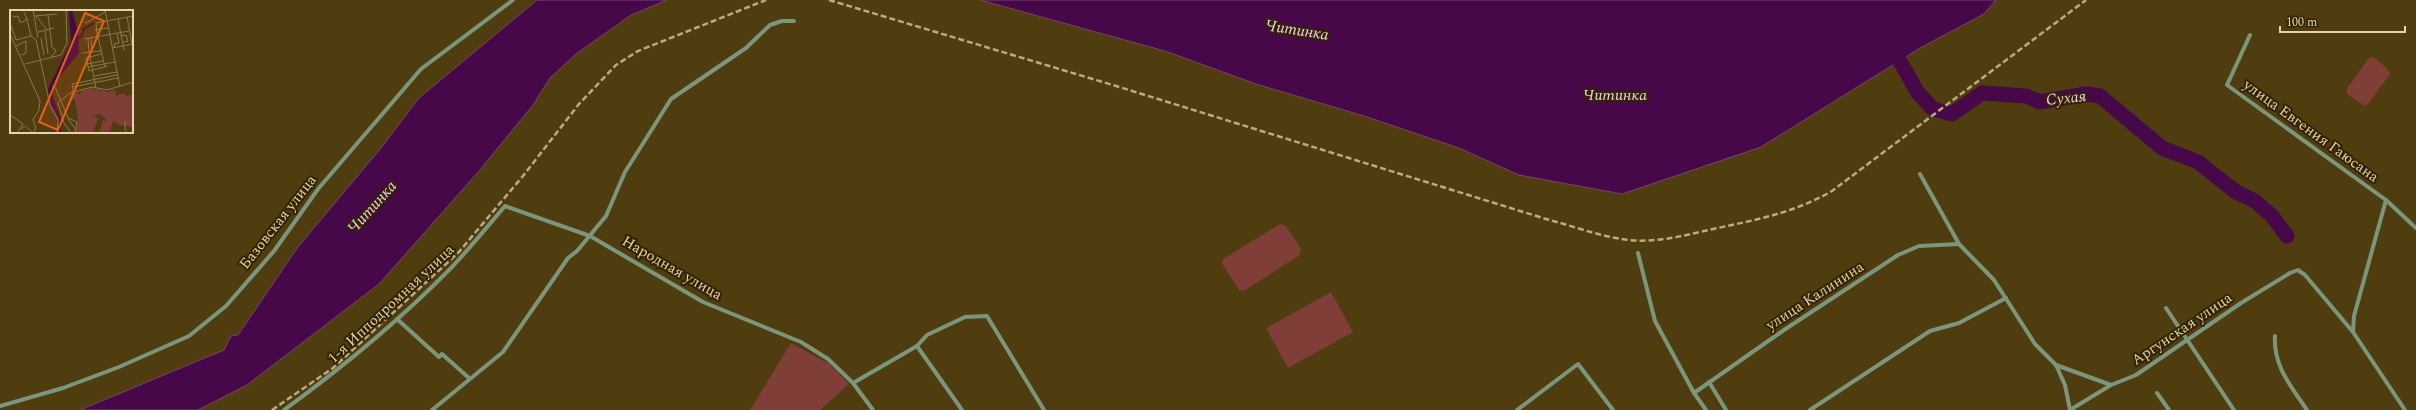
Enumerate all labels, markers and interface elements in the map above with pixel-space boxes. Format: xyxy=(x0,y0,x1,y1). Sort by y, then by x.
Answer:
scale bar xyxy=(2280,8,2405,34)
inset map xyxy=(10,10,133,133)
water label: Читинка xyxy=(1263,13,1331,47)
text: 100 m xyxy=(2286,13,2317,32)
street label: улица Евгения Гаюсана xyxy=(2238,73,2384,189)
water label: Читинка xyxy=(1583,83,1647,107)
water label: Сухая xyxy=(2045,84,2088,112)
street label: Базовская улица xyxy=(234,169,323,274)
water label: Читинка xyxy=(342,175,402,239)
street label: Народная улица xyxy=(617,230,727,306)
street label: 1-я Ипподромная улица xyxy=(322,238,460,369)
street label: улица Калинина xyxy=(1760,255,1869,337)
street label: Аргунская улица xyxy=(2127,286,2238,371)

